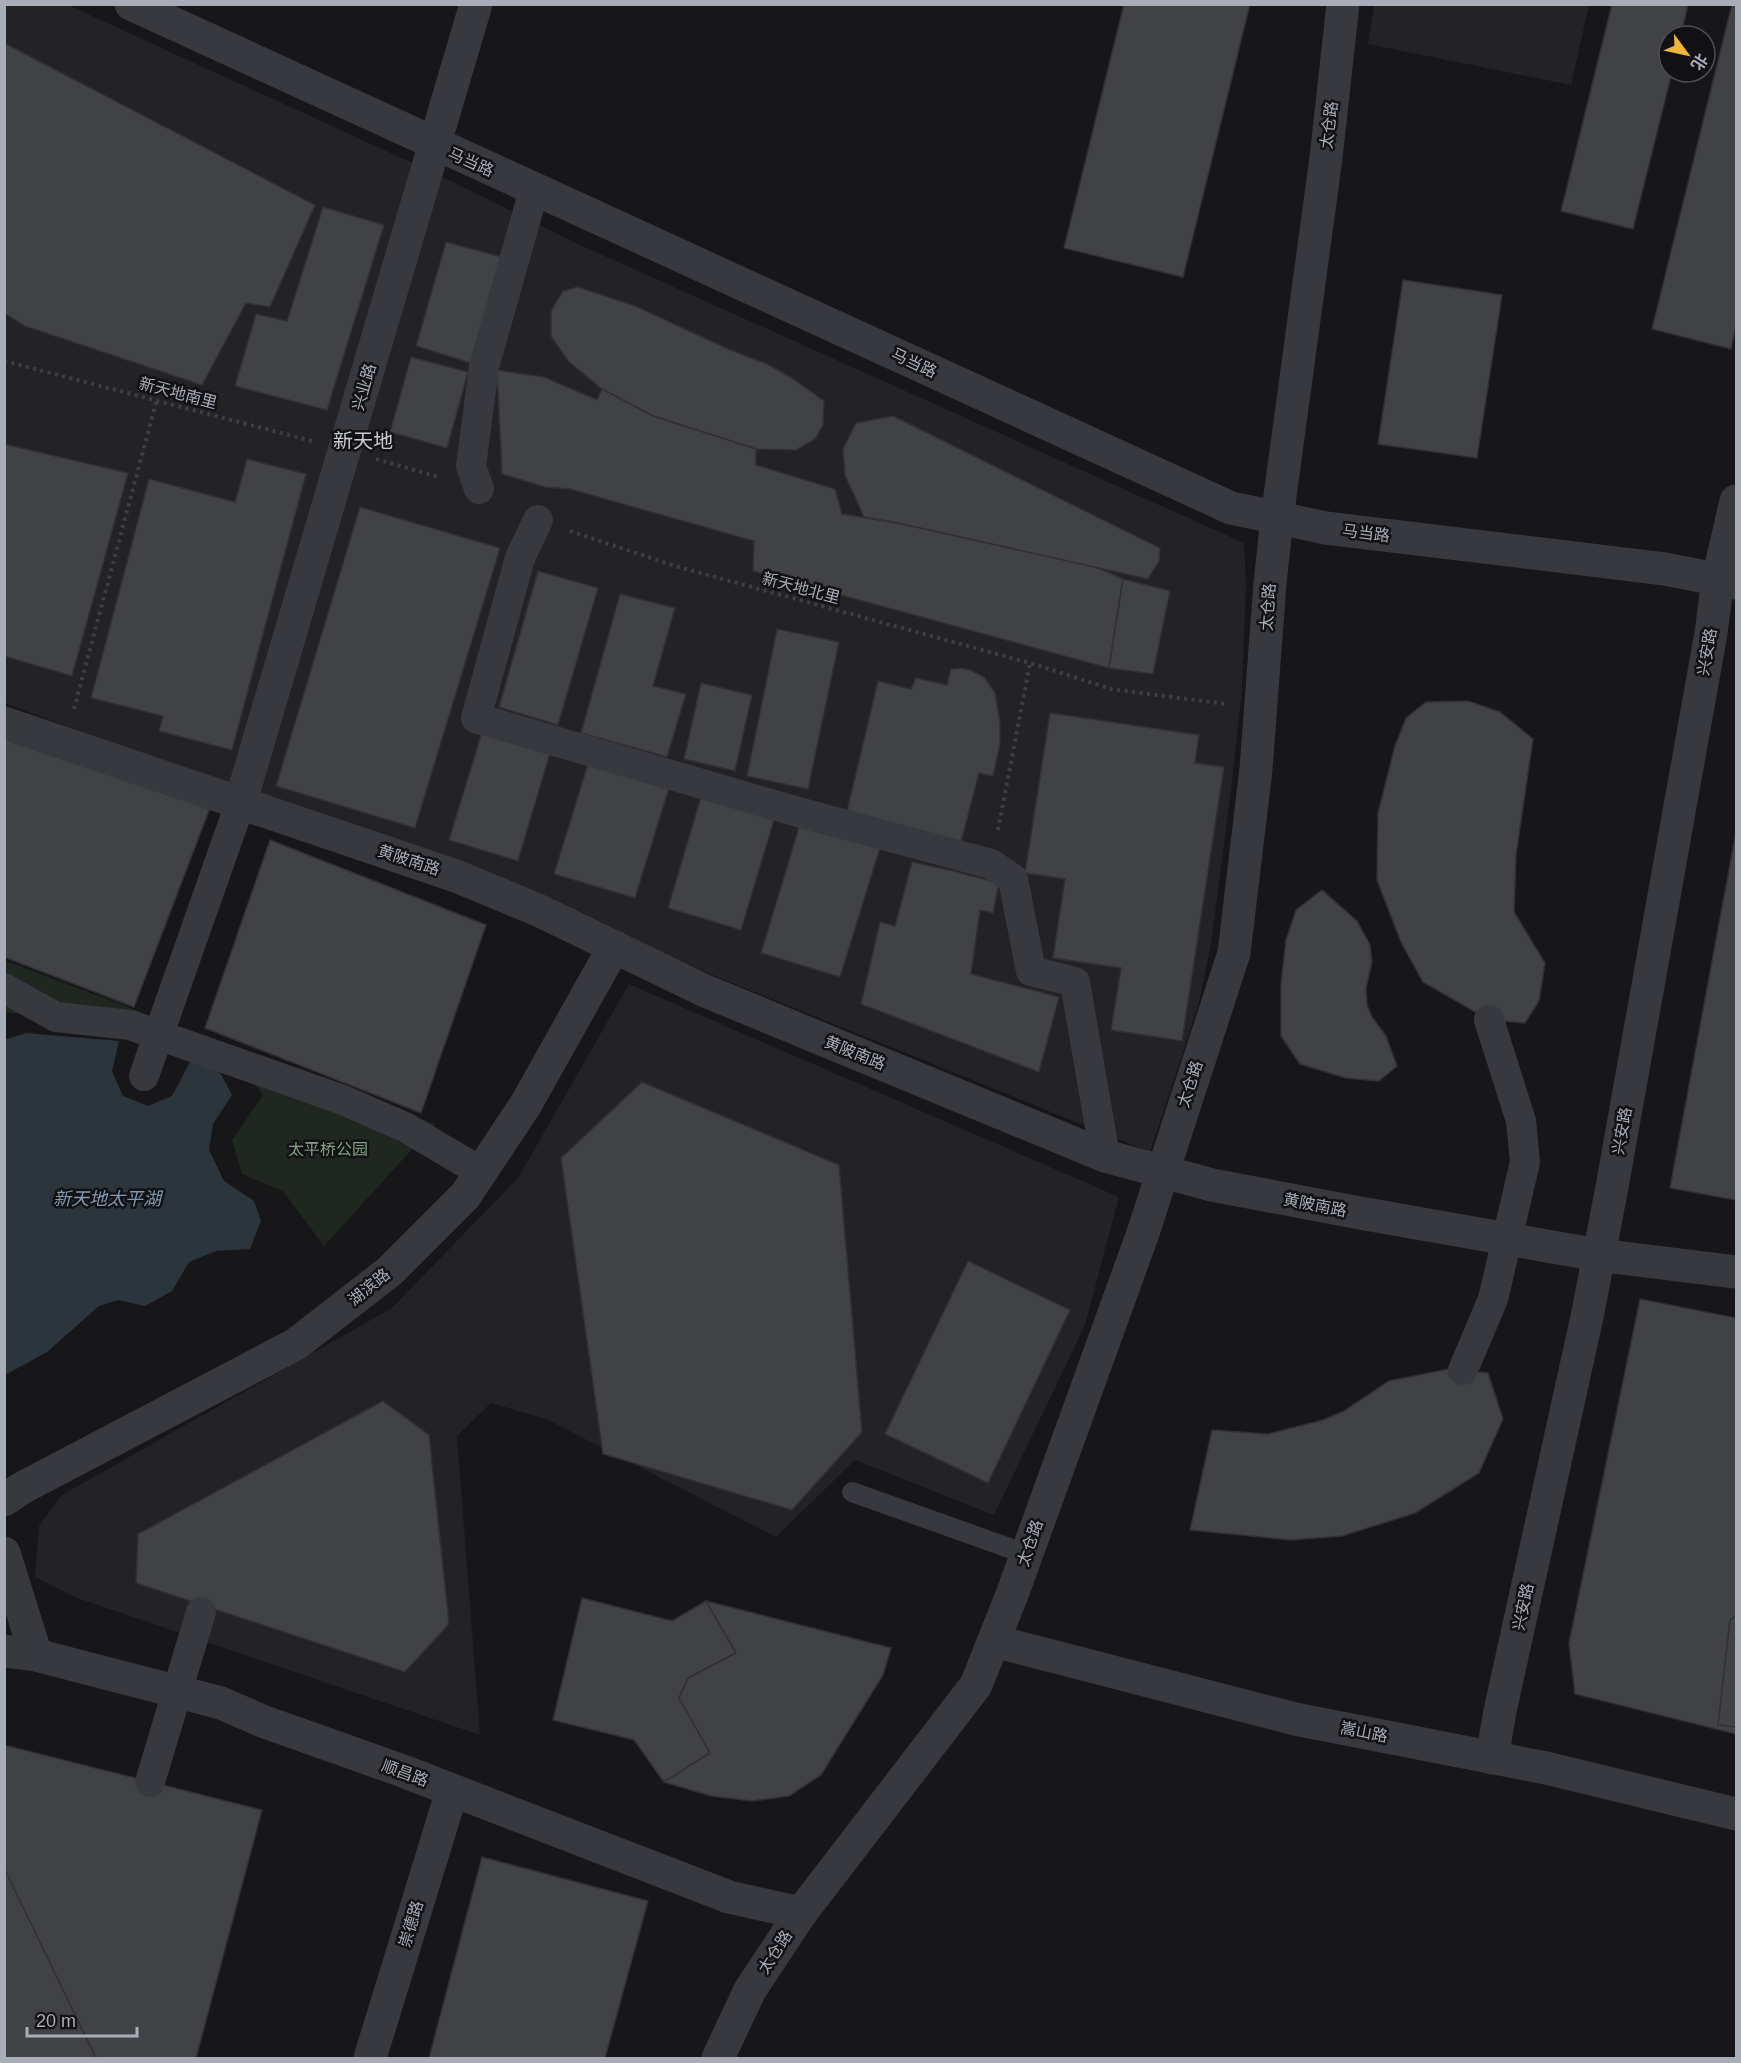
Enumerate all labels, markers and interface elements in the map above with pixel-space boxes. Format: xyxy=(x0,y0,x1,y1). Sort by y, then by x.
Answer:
north arrow xyxy=(1657,24,1717,84)
text: 北 xyxy=(1688,51,1711,73)
street label: 太仓路 xyxy=(1318,100,1340,150)
street label: 马当路 xyxy=(446,144,496,180)
street label: 马当路 xyxy=(889,345,939,381)
street label: 兴业路 xyxy=(349,362,379,412)
street label: 新天地南里 xyxy=(137,374,219,412)
district label: 新天地 xyxy=(333,430,393,452)
street label: 马当路 xyxy=(1341,522,1391,544)
street label: 新天地北里 xyxy=(760,569,842,607)
street label: 太仓路 xyxy=(1258,582,1278,632)
street label: 兴安路 xyxy=(1694,627,1720,677)
street label: 黄陂南路 xyxy=(376,842,442,878)
street label: 黄陂南路 xyxy=(822,1033,888,1073)
street label: 太仓路 xyxy=(1174,1059,1206,1109)
street label: 兴安路 xyxy=(1609,1106,1635,1156)
park label: 太平桥公园 xyxy=(288,1141,368,1158)
water label: 新天地太平湖 xyxy=(53,1189,164,1209)
street label: 黄陂南路 xyxy=(1282,1191,1348,1219)
street label: 湖滨路 xyxy=(345,1265,393,1309)
street label: 太仓路 xyxy=(1014,1518,1046,1568)
street label: 兴安路 xyxy=(1510,1582,1536,1632)
street label: 嵩山路 xyxy=(1339,1719,1389,1745)
street label: 顺昌路 xyxy=(380,1757,430,1789)
street label: 崇德路 xyxy=(396,1899,426,1949)
street label: 太仓路 xyxy=(755,1927,795,1977)
scale bar xyxy=(27,2000,136,2038)
text: 20 m xyxy=(36,2011,76,2031)

